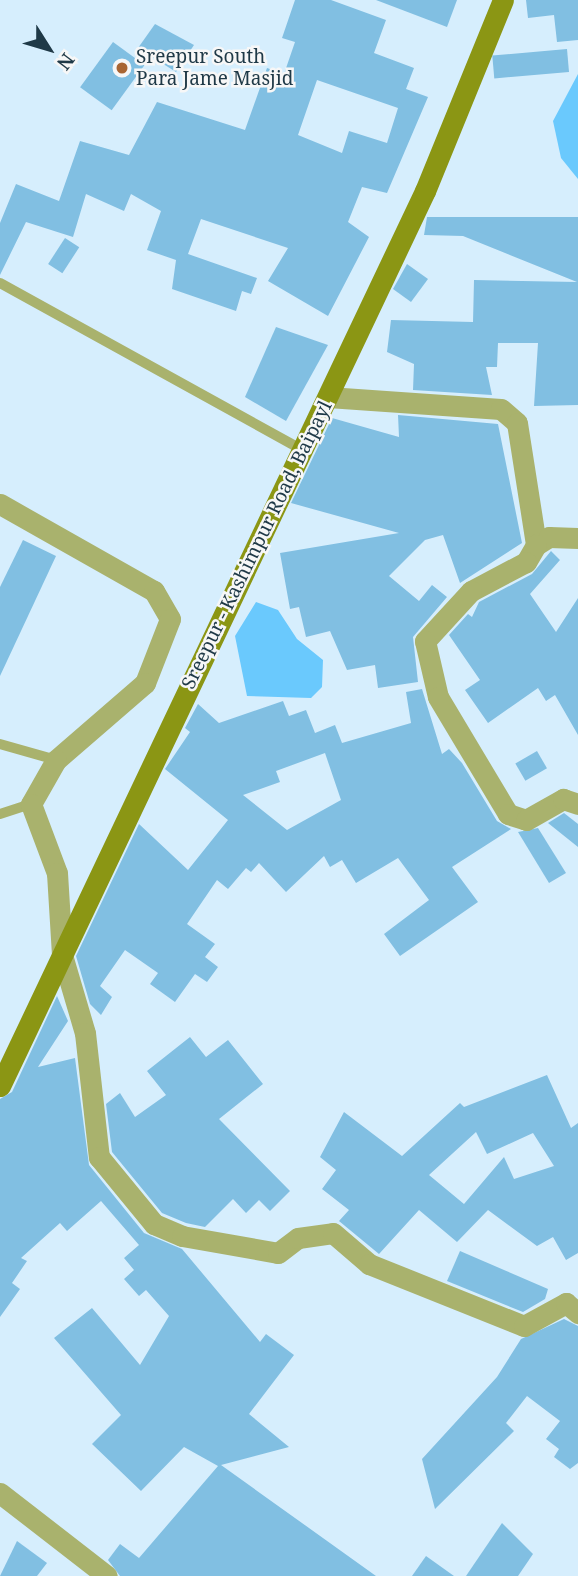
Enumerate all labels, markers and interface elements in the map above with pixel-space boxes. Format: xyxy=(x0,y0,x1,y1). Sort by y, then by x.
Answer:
north arrow xyxy=(14,14,84,84)
place label: Sreepur South Para Jame Masjid xyxy=(136,46,293,90)
text: N xyxy=(51,48,81,75)
marker: Sreepur South Para Jame Masjid xyxy=(114,60,130,76)
street label: Sreepur - Kashimpur Road, Baipayl xyxy=(177,397,337,693)

